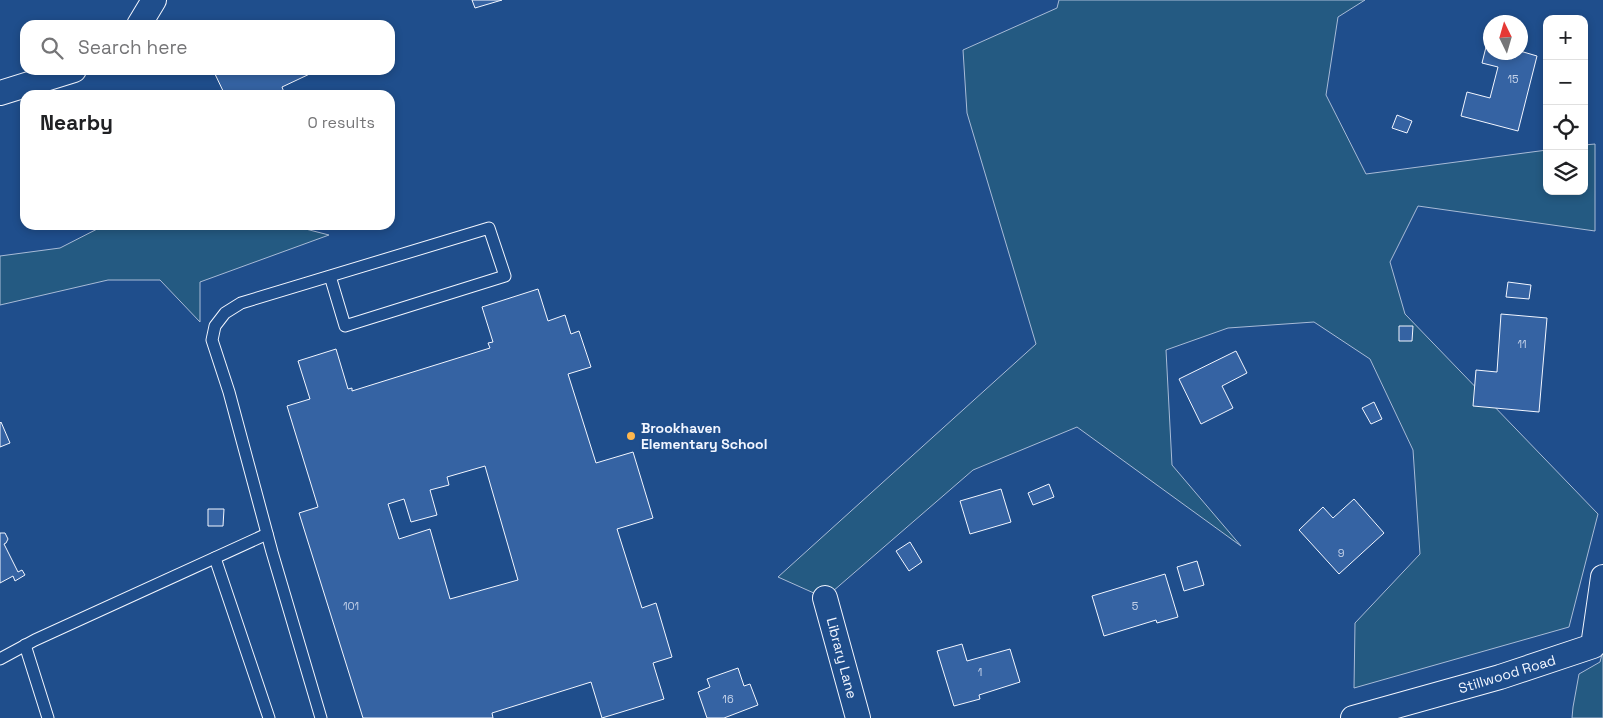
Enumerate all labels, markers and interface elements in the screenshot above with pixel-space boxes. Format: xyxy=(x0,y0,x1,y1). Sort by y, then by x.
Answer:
north arrow xyxy=(1483,15,1528,60)
map controls xyxy=(1543,15,1588,195)
button: + xyxy=(1543,15,1588,60)
search box xyxy=(20,20,395,75)
icon: search xyxy=(38,34,66,62)
text: Search here xyxy=(78,35,188,60)
button: − xyxy=(1543,60,1588,105)
house number: 15 xyxy=(1507,72,1519,86)
button: locate xyxy=(1543,105,1588,150)
text: Nearby xyxy=(40,109,113,136)
text: 0 results xyxy=(307,112,375,133)
button: layers xyxy=(1543,150,1588,195)
house number: 11 xyxy=(1517,337,1527,351)
place label: Brookhaven Elementary School xyxy=(641,419,767,453)
marker: Brookhaven Elementary School xyxy=(625,430,637,442)
house number: 9 xyxy=(1338,546,1345,560)
house number: 101 xyxy=(343,599,359,613)
house number: 5 xyxy=(1132,599,1139,613)
street label: Library Lane xyxy=(823,615,861,701)
street label: Stillwood Road xyxy=(1456,651,1558,697)
house number: 1 xyxy=(978,665,982,679)
house number: 16 xyxy=(722,692,734,706)

